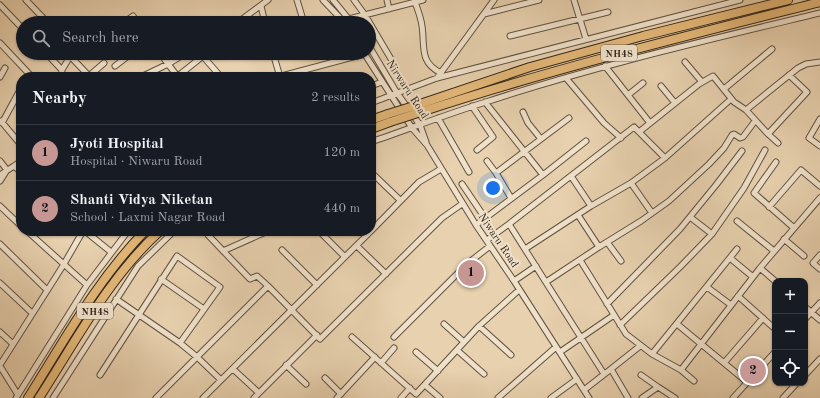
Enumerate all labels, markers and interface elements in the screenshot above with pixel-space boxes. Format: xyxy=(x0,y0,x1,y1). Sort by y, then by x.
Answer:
search box xyxy=(16,16,376,60)
icon: search xyxy=(30,27,52,49)
text: Search here xyxy=(62,31,139,46)
road number: NH48 xyxy=(601,45,637,61)
street label: Nirwaru Road xyxy=(384,58,430,121)
text: Nearby xyxy=(32,90,87,107)
text: 2 results xyxy=(311,91,360,104)
text: Jyoti Hospital xyxy=(70,137,164,152)
text: 1 xyxy=(41,146,49,159)
text: 120 m xyxy=(323,146,360,159)
text: Hospital · Niwaru Road xyxy=(70,155,202,168)
your location xyxy=(483,178,503,198)
text: Shanti Vidya Niketan xyxy=(70,193,213,208)
text: 2 xyxy=(41,202,49,215)
text: 440 m xyxy=(323,202,360,215)
text: School · Laxmi Nagar Road xyxy=(70,211,225,224)
street label: Niwaru Road xyxy=(476,212,520,270)
pin: 1 xyxy=(458,258,484,288)
map controls xyxy=(772,278,808,386)
button: + xyxy=(772,278,808,314)
road number: NH48 xyxy=(77,303,113,319)
button: − xyxy=(772,314,808,350)
button: locate xyxy=(772,350,808,386)
pin: 2 xyxy=(740,356,766,386)

